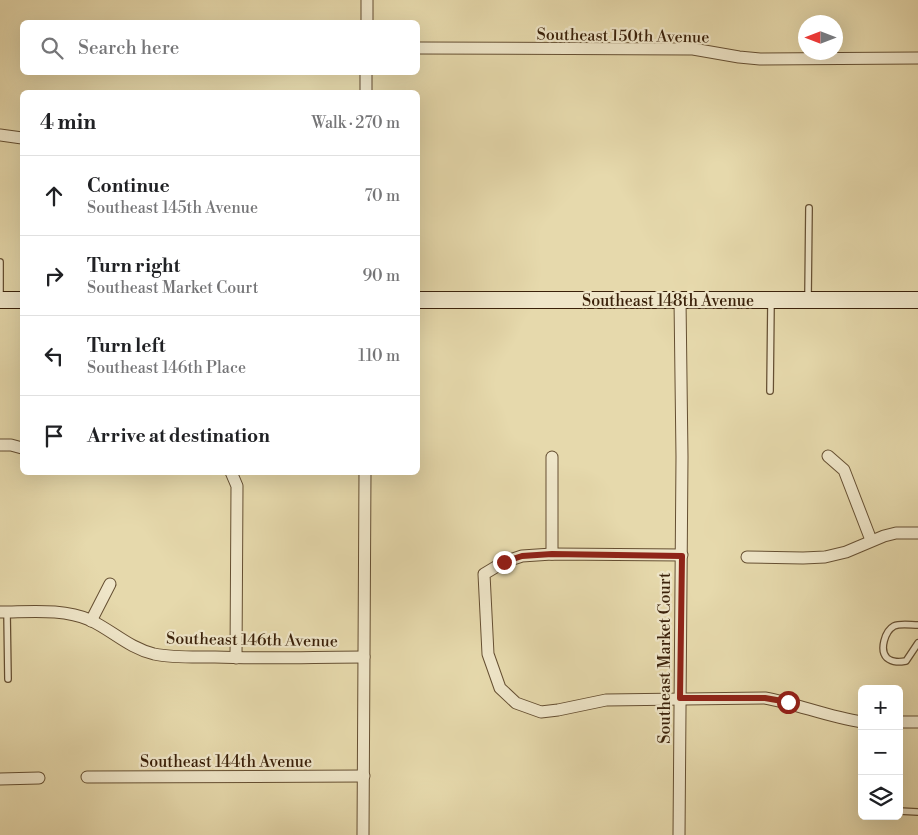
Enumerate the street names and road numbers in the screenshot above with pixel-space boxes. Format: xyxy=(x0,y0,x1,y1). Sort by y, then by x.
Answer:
street label: Southeast 150th Avenue xyxy=(536,24,710,48)
street label: Southeast 148th Avenue xyxy=(582,291,754,311)
street label: Southeast Market Court xyxy=(655,572,675,744)
street label: Southeast 146th Avenue xyxy=(166,629,338,651)
street label: Southeast 144th Avenue xyxy=(140,752,312,772)

